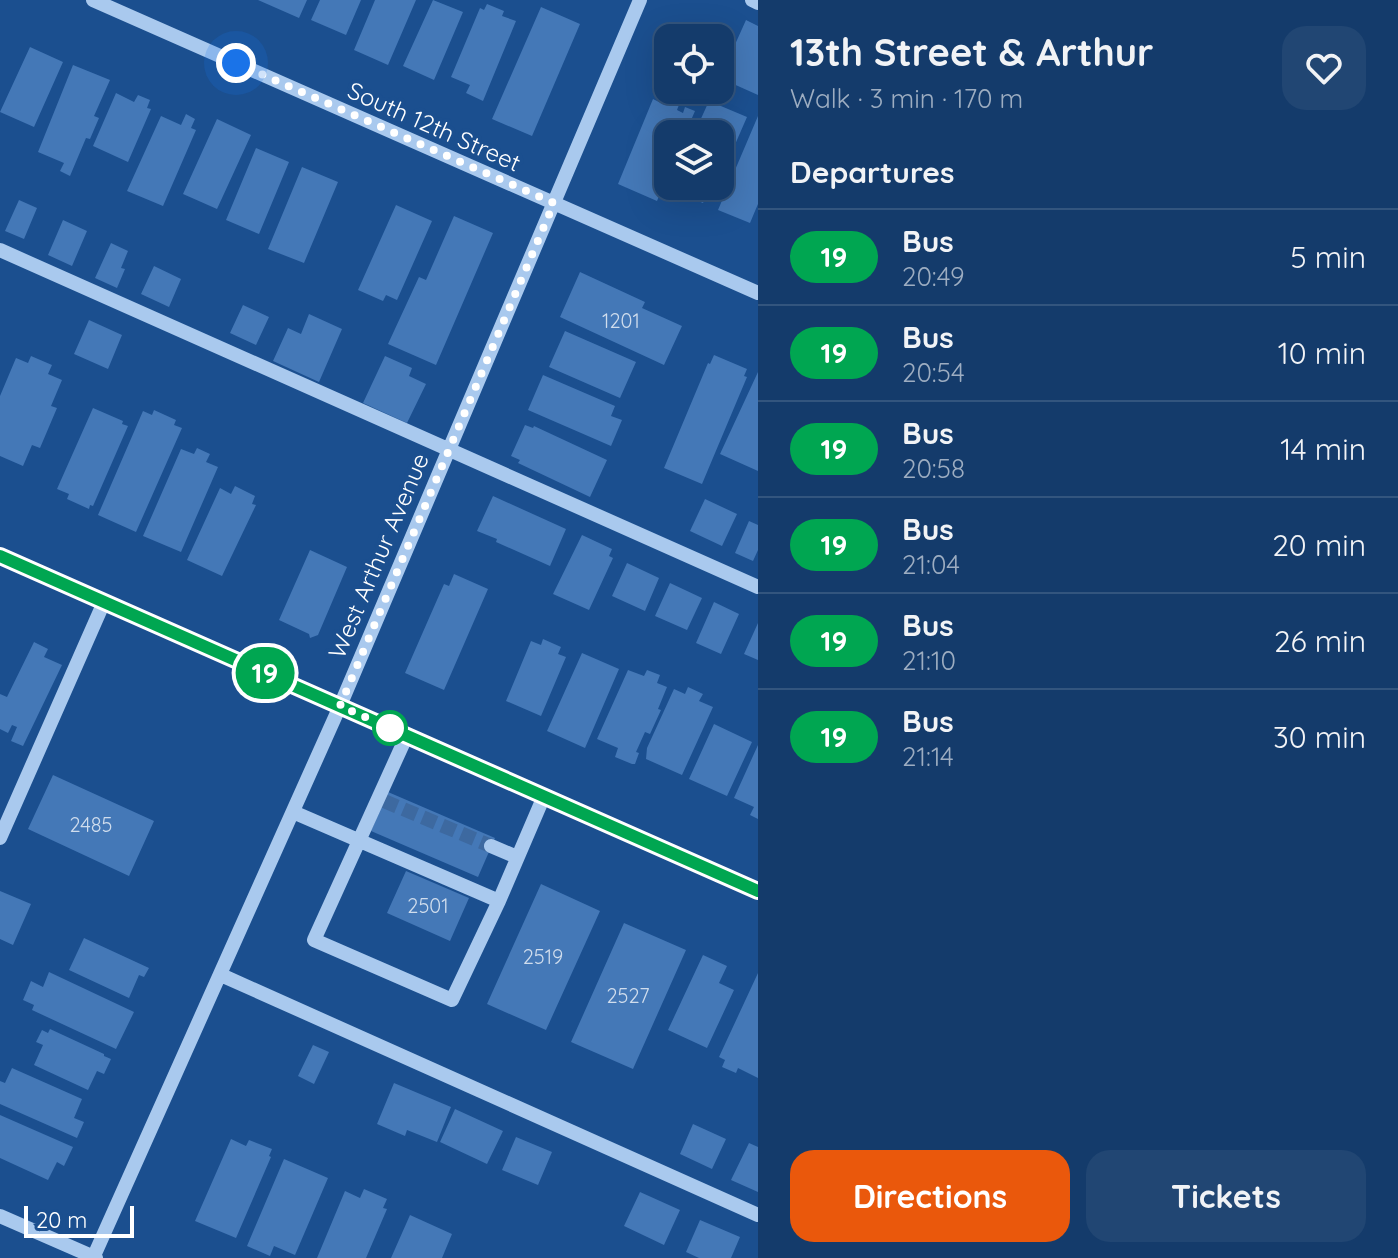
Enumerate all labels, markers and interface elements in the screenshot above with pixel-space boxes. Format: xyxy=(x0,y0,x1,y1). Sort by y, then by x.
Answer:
map controls xyxy=(654,24,734,200)
button: locate xyxy=(654,24,734,104)
button: heart xyxy=(1282,26,1366,110)
text: 13th Street & Arthur xyxy=(790,28,1154,76)
your location xyxy=(216,43,256,83)
street label: South 12th Street xyxy=(343,75,525,178)
text: Walk · 3 min · 170 m xyxy=(790,82,1023,115)
button: layers xyxy=(654,120,734,200)
text: Departures xyxy=(790,153,955,191)
text: Bus xyxy=(902,222,954,260)
text: 5 min xyxy=(1290,238,1366,276)
text: 19 xyxy=(821,239,847,274)
text: 20:49 xyxy=(902,260,964,293)
house number: 1201 xyxy=(602,308,640,333)
text: Bus xyxy=(902,318,954,356)
text: 10 min xyxy=(1278,334,1366,372)
text: 19 xyxy=(821,335,847,370)
text: 20:54 xyxy=(902,356,965,389)
text: Bus xyxy=(902,414,954,452)
text: 14 min xyxy=(1280,430,1366,468)
text: 19 xyxy=(821,431,847,466)
street label: West Arthur Avenue xyxy=(321,448,435,663)
text: 20:58 xyxy=(902,452,965,485)
text: Bus xyxy=(902,510,954,548)
text: 20 min xyxy=(1272,526,1366,564)
text: 19 xyxy=(821,527,847,562)
text: 21:04 xyxy=(902,548,960,581)
text: Bus xyxy=(902,606,954,644)
text: 26 min xyxy=(1274,622,1366,660)
text: 19 xyxy=(821,623,847,658)
text: 21:10 xyxy=(902,644,956,677)
line badge: 19 xyxy=(229,647,301,699)
text: 19 xyxy=(252,655,278,690)
text: Bus xyxy=(902,702,954,740)
unlabelled marker xyxy=(373,711,407,745)
text: 30 min xyxy=(1273,718,1366,756)
text: 19 xyxy=(821,719,847,754)
text: 21:14 xyxy=(902,740,954,773)
house number: 2485 xyxy=(69,812,113,837)
house number: 2501 xyxy=(407,893,449,918)
house number: 2519 xyxy=(523,944,563,969)
house number: 2527 xyxy=(607,983,649,1008)
button: Directions xyxy=(790,1150,1070,1242)
button: Tickets xyxy=(1086,1150,1366,1242)
scale bar xyxy=(24,1202,134,1238)
text: 20 m xyxy=(36,1206,87,1234)

